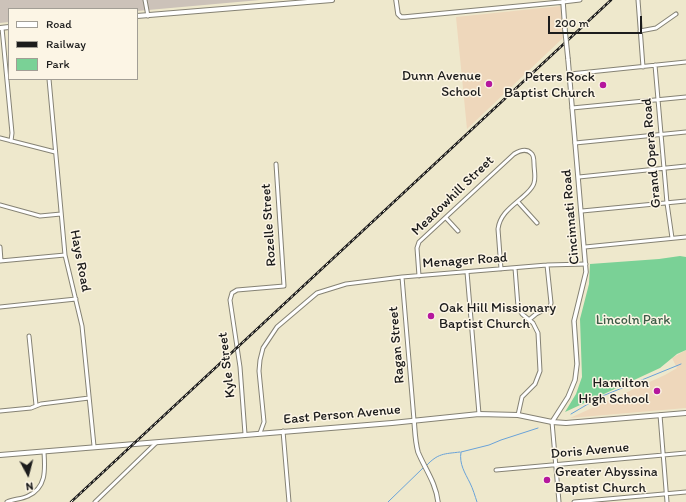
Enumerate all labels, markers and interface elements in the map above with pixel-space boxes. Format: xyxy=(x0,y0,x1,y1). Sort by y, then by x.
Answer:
legend xyxy=(8,8,138,80)
scale bar xyxy=(550,8,644,34)
text: 200 m xyxy=(555,16,589,30)
text: Road xyxy=(46,17,72,31)
text: Railway xyxy=(46,37,86,51)
text: Park xyxy=(46,57,70,71)
place label: Dunn Avenue School xyxy=(402,68,481,100)
place label: Peters Rock Baptist Church xyxy=(504,69,595,102)
marker: Dunn Avenue School xyxy=(484,79,494,89)
marker: Peters Rock Baptist Church xyxy=(598,80,608,90)
street label: Grand Opera Road xyxy=(639,97,665,209)
street label: Meadowhill Street xyxy=(408,152,498,240)
street label: Cincinnati Road xyxy=(558,169,584,265)
street label: Rozelle Street xyxy=(258,183,280,267)
street label: Hays Road xyxy=(66,228,94,294)
street label: Menager Road xyxy=(422,250,508,272)
place label: Oak Hill Missionary Baptist Church xyxy=(439,300,556,332)
street label: Ragan Street xyxy=(385,306,409,384)
marker: Oak Hill Missionary Baptist Church xyxy=(426,311,436,321)
park label: Lincoln Park xyxy=(596,312,670,328)
street label: Kyle Street xyxy=(215,331,239,399)
place label: Hamilton High School xyxy=(578,375,649,408)
marker: Hamilton High School xyxy=(652,386,662,396)
street label: East Person Avenue xyxy=(283,402,401,428)
street label: Doris Avenue xyxy=(550,439,630,463)
north arrow xyxy=(8,454,48,494)
place label: Greater Abyssina Baptist Church xyxy=(555,464,658,496)
marker: Greater Abyssina Baptist Church xyxy=(542,475,552,485)
text: N xyxy=(25,480,34,493)

